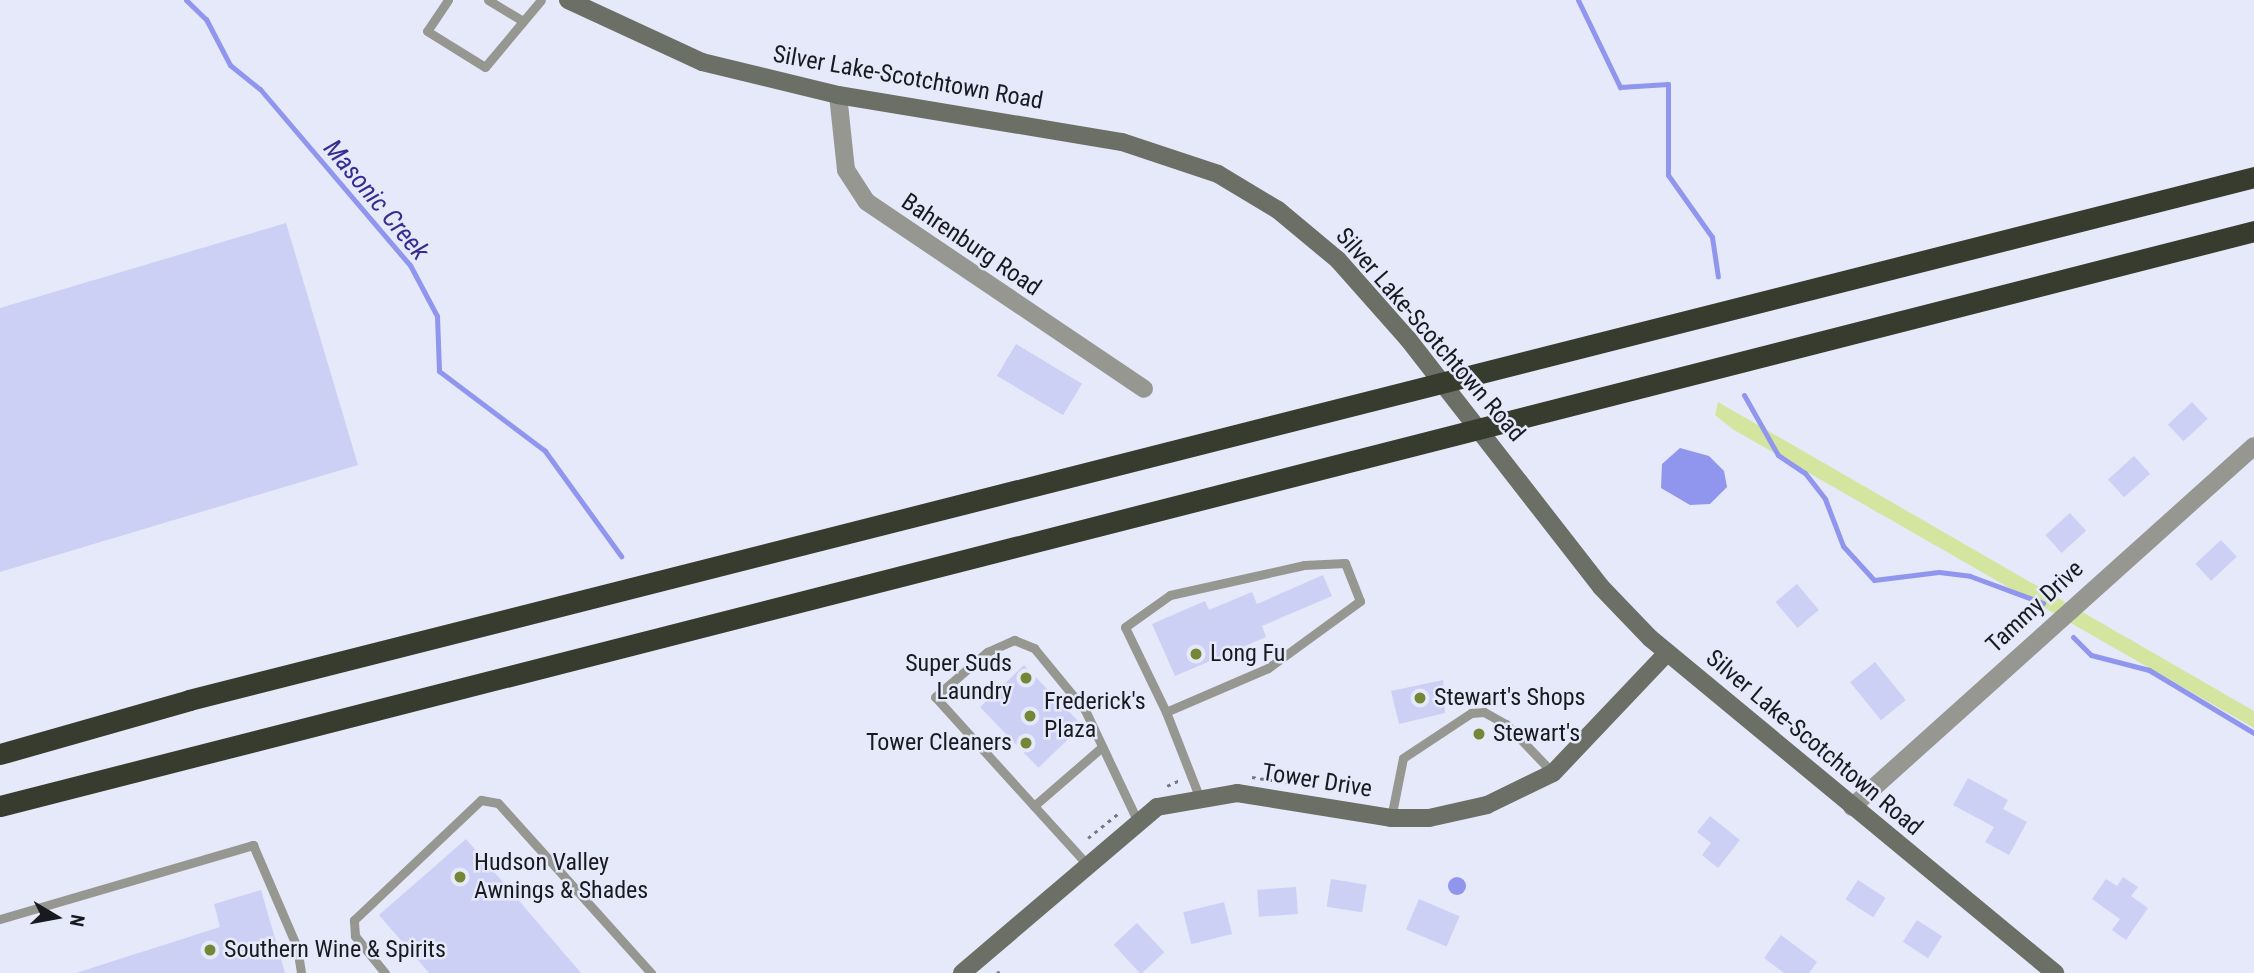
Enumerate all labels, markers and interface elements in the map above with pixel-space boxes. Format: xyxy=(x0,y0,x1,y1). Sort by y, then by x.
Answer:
street label: Silver Lake-Scotchtown Road xyxy=(771,40,1045,116)
water label: Masonic Creek xyxy=(317,133,435,267)
street label: Bahrenburg Road xyxy=(896,188,1046,302)
street label: Silver Lake-Scotchtown Road xyxy=(1329,222,1531,448)
street label: Tammy Drive xyxy=(1980,555,2090,659)
place label: Long Fu xyxy=(1210,640,1285,668)
street label: Silver Lake-Scotchtown Road xyxy=(1700,644,1928,842)
marker: Long Fu xyxy=(1188,646,1204,662)
place label: Super Suds Laundry xyxy=(905,650,1012,706)
marker: Super Suds Laundry xyxy=(1018,670,1034,686)
place label: Stewart's Shops xyxy=(1434,684,1585,712)
place label: Frederick's Plaza xyxy=(1044,688,1146,744)
marker: Stewart's Shops xyxy=(1412,690,1428,706)
marker: Frederick's Plaza xyxy=(1022,708,1038,724)
place label: Stewart's xyxy=(1493,720,1580,748)
marker: Stewart's xyxy=(1471,726,1487,742)
place label: Tower Cleaners xyxy=(866,729,1012,757)
marker: Tower Cleaners xyxy=(1018,735,1034,751)
street label: Tower Drive xyxy=(1260,758,1374,804)
place label: Hudson Valley Awnings & Shades xyxy=(474,849,648,905)
marker: Hudson Valley Awnings & Shades xyxy=(452,869,468,885)
north arrow xyxy=(21,882,91,952)
text: N xyxy=(65,913,90,928)
place label: Southern Wine & Spirits xyxy=(224,936,446,964)
marker: Southern Wine & Spirits xyxy=(202,942,218,958)

